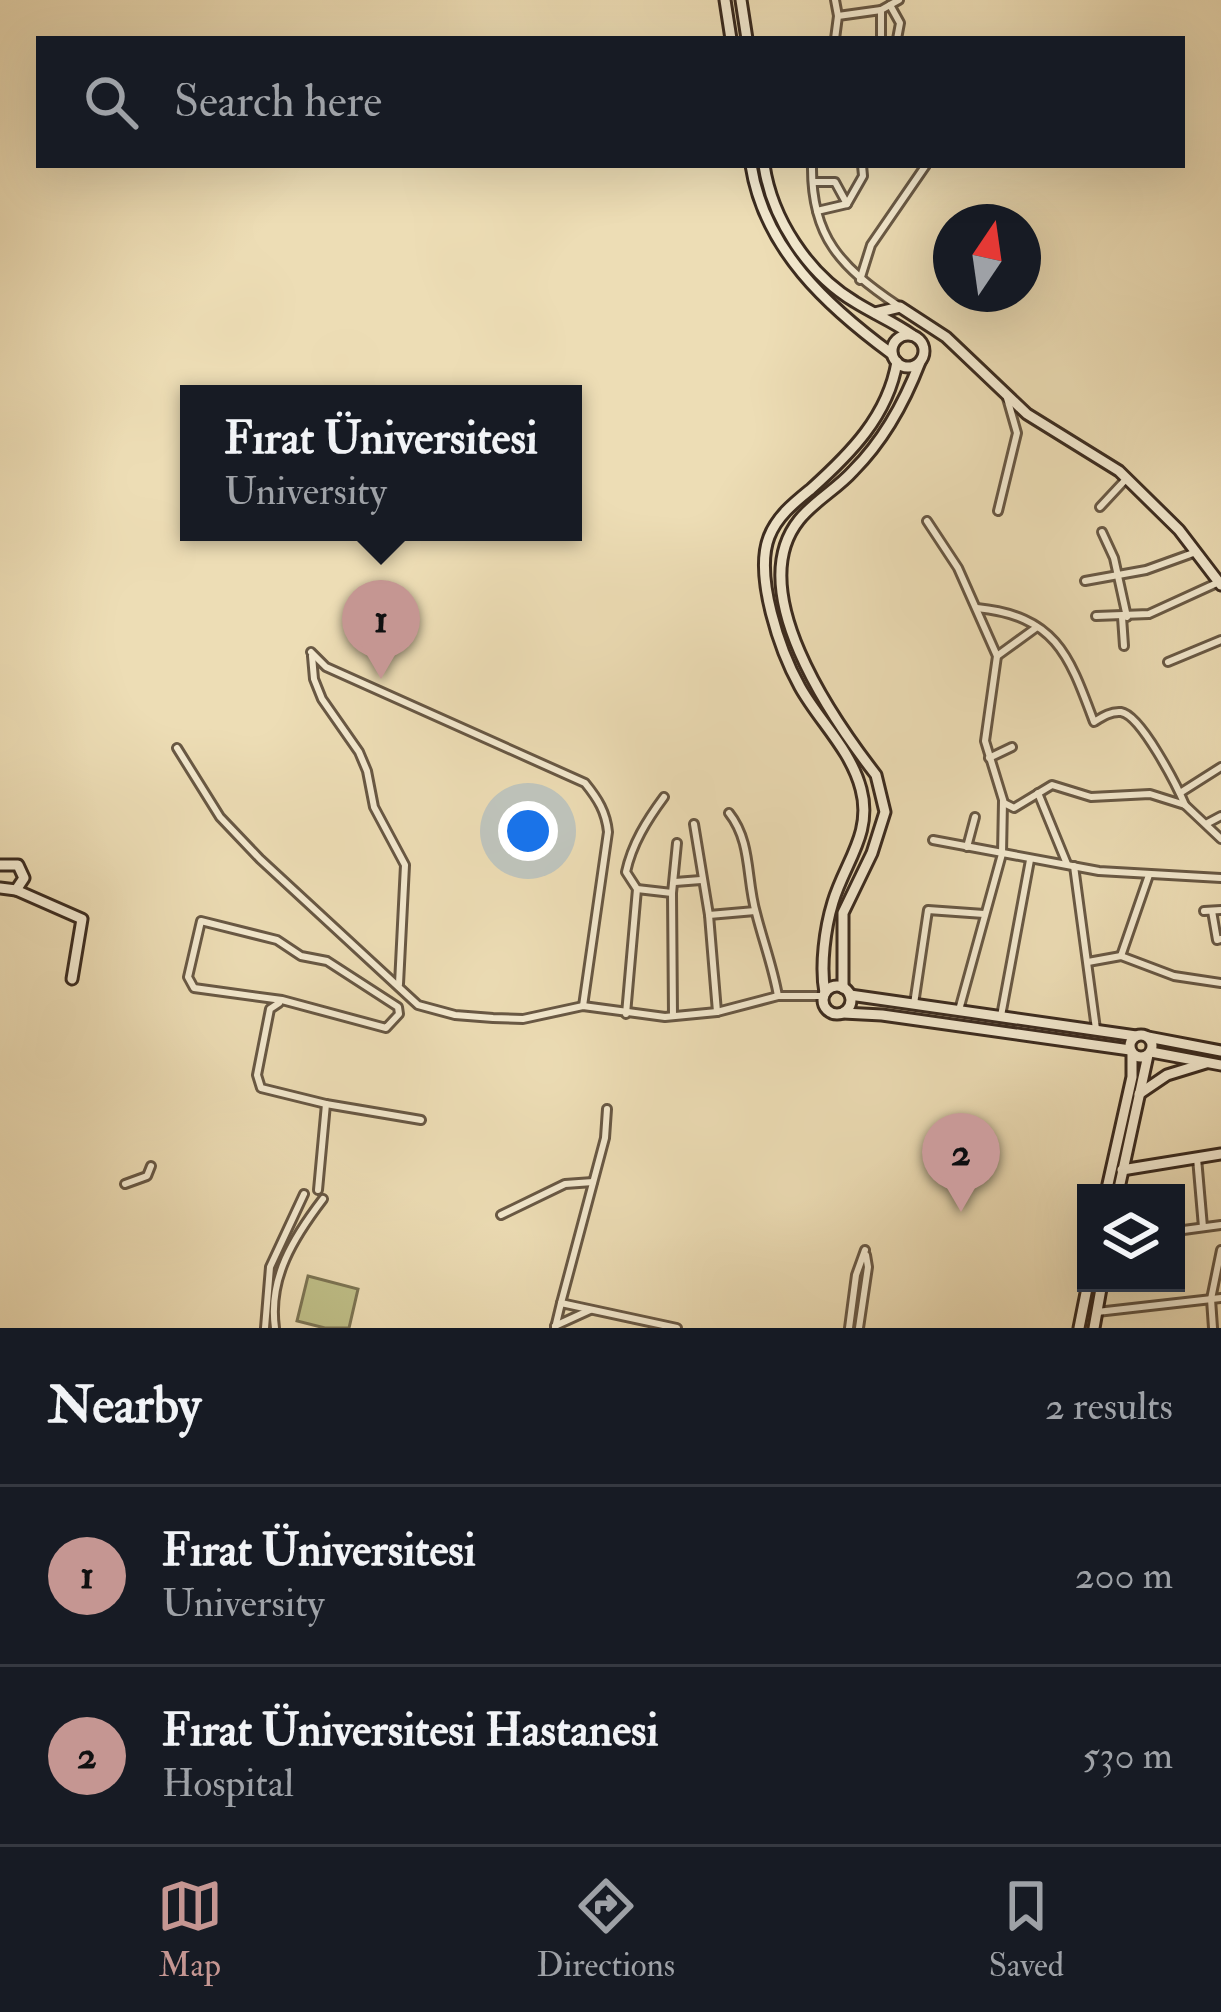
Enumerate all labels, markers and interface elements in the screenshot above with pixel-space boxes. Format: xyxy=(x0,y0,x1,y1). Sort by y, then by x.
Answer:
search box xyxy=(36,36,1185,168)
icon: search xyxy=(78,69,144,135)
text: Search here xyxy=(174,74,382,130)
north arrow xyxy=(933,204,1041,312)
popup xyxy=(180,385,582,541)
text: Fırat Üniversitesi xyxy=(224,411,538,467)
text: University xyxy=(224,467,387,516)
pin: 1 xyxy=(342,580,420,679)
your location xyxy=(498,801,558,861)
pin: 2 xyxy=(922,1113,1000,1212)
map controls xyxy=(1077,1184,1185,1292)
button: layers xyxy=(1077,1184,1185,1292)
text: Nearby xyxy=(48,1374,201,1438)
text: 2 results xyxy=(1045,1382,1173,1431)
text: Fırat Üniversitesi xyxy=(162,1523,476,1579)
text: 1 xyxy=(80,1551,94,1600)
text: 200 m xyxy=(1075,1551,1173,1600)
text: University xyxy=(162,1579,325,1628)
text: Fırat Üniversitesi Hastanesi xyxy=(162,1703,658,1759)
text: 2 xyxy=(77,1731,97,1780)
text: 530 m xyxy=(1082,1731,1173,1780)
text: Hospital xyxy=(162,1759,294,1808)
tab: Map xyxy=(157,1873,223,1986)
tab: Directions xyxy=(537,1873,675,1986)
tab: Saved xyxy=(989,1873,1064,1986)

